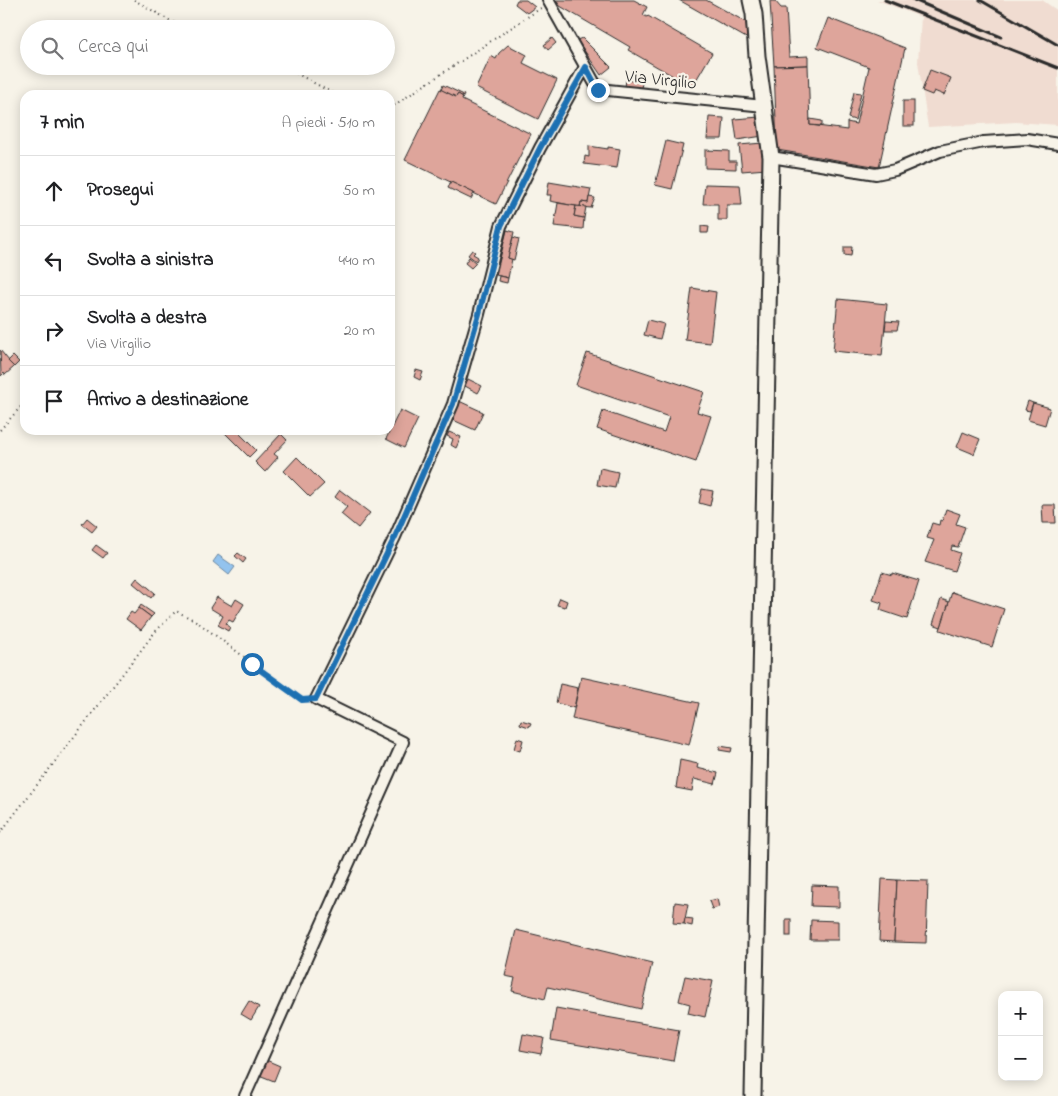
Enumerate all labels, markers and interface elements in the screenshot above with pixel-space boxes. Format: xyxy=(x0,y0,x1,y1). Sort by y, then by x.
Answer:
search box xyxy=(20,20,395,75)
icon: search xyxy=(38,34,66,62)
text: Cerca qui xyxy=(78,34,148,61)
street label: Via Virgilio xyxy=(623,64,698,99)
route end xyxy=(587,79,610,102)
text: 7 min xyxy=(40,108,84,138)
text: A piedi · 510 m xyxy=(282,111,375,135)
icon: ahead xyxy=(40,177,68,205)
text: Prosegui xyxy=(87,177,154,204)
text: 50 m xyxy=(343,179,375,203)
icon: left xyxy=(40,247,68,275)
text: Svolta a sinistra xyxy=(87,247,214,274)
text: 440 m xyxy=(338,249,375,273)
text: Svolta a destra xyxy=(87,305,207,332)
icon: right xyxy=(40,317,68,345)
text: 20 m xyxy=(344,319,375,343)
text: Via Virgilio xyxy=(87,332,151,356)
icon: arrive xyxy=(40,387,68,415)
text: Arrivo a destinazione xyxy=(87,387,248,414)
route start xyxy=(241,653,264,676)
map controls xyxy=(998,991,1043,1081)
button: + xyxy=(998,991,1043,1036)
button: − xyxy=(998,1036,1043,1081)

